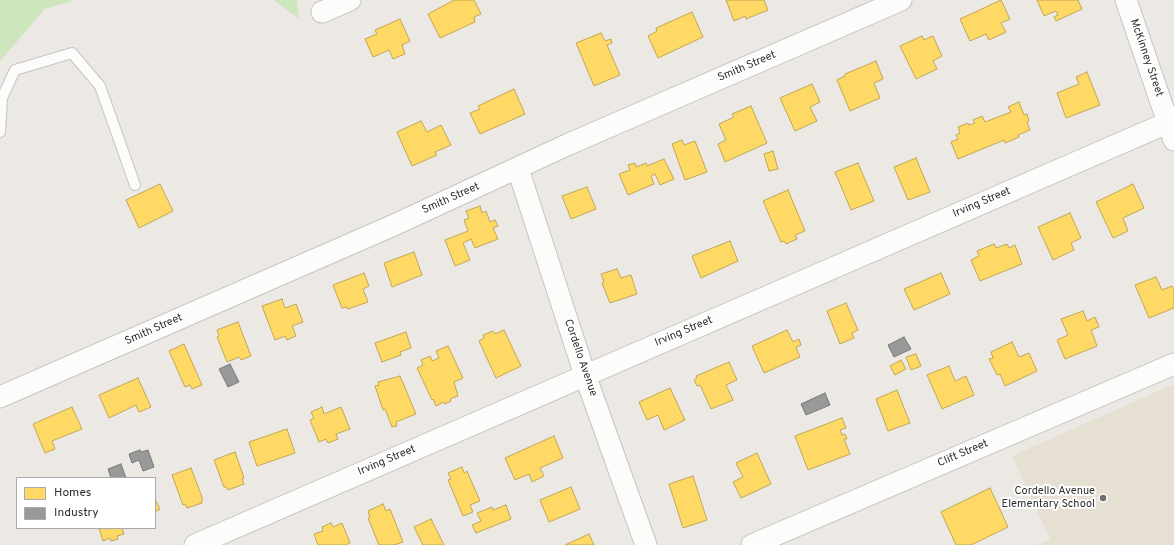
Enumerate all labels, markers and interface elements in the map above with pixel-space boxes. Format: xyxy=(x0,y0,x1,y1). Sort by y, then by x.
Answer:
street label: McKinney Street xyxy=(1126,17,1166,99)
street label: Smith Street xyxy=(716,49,778,85)
street label: Smith Street xyxy=(420,180,482,218)
street label: Irving Street xyxy=(951,185,1013,221)
street label: Smith Street xyxy=(123,311,185,349)
street label: Irving Street xyxy=(653,314,715,350)
street label: Cordello Avenue xyxy=(561,318,599,398)
street label: Clift Street xyxy=(936,437,990,471)
street label: Irving Street xyxy=(356,443,418,479)
legend xyxy=(16,477,156,529)
text: Homes xyxy=(54,485,91,501)
place label: Cordello Avenue Elementary School xyxy=(1002,485,1095,511)
marker: Cordello Avenue Elementary School xyxy=(1098,493,1108,503)
text: Industry xyxy=(54,505,99,521)

